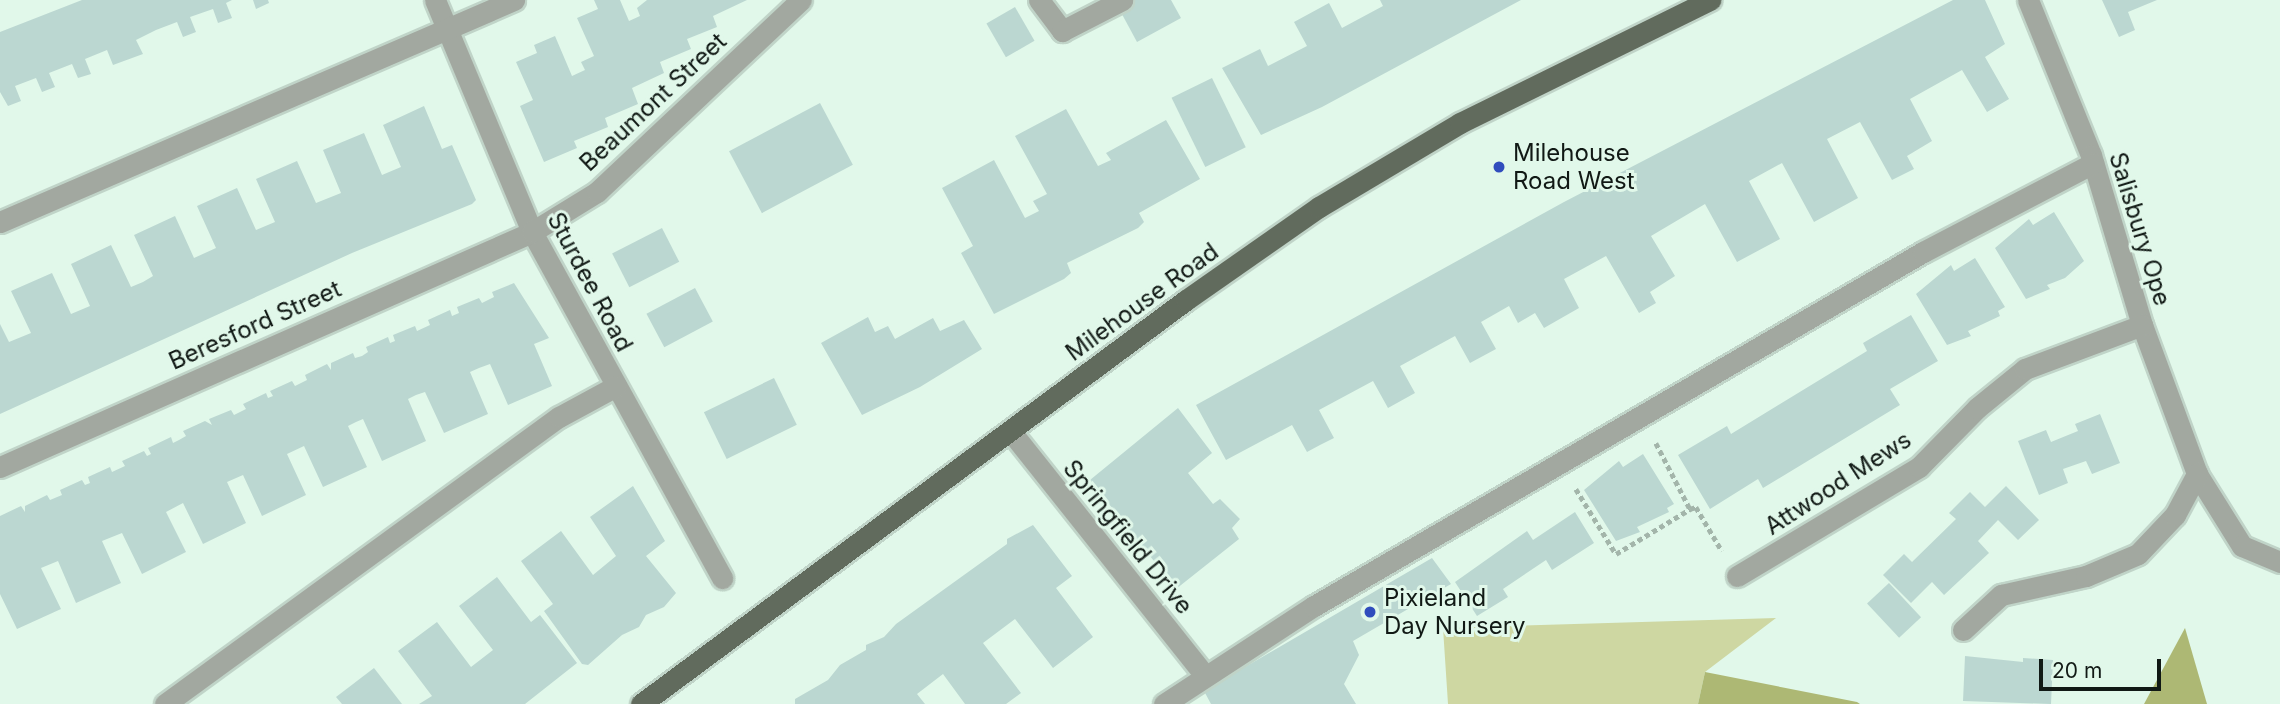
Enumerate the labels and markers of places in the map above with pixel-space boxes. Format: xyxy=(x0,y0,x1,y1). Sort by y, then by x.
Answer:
place label: Milehouse Road West xyxy=(1513,139,1635,195)
marker: Milehouse Road West xyxy=(1491,159,1507,175)
place label: Pixieland Day Nursery xyxy=(1384,584,1526,640)
marker: Pixieland Day Nursery xyxy=(1362,604,1378,620)

